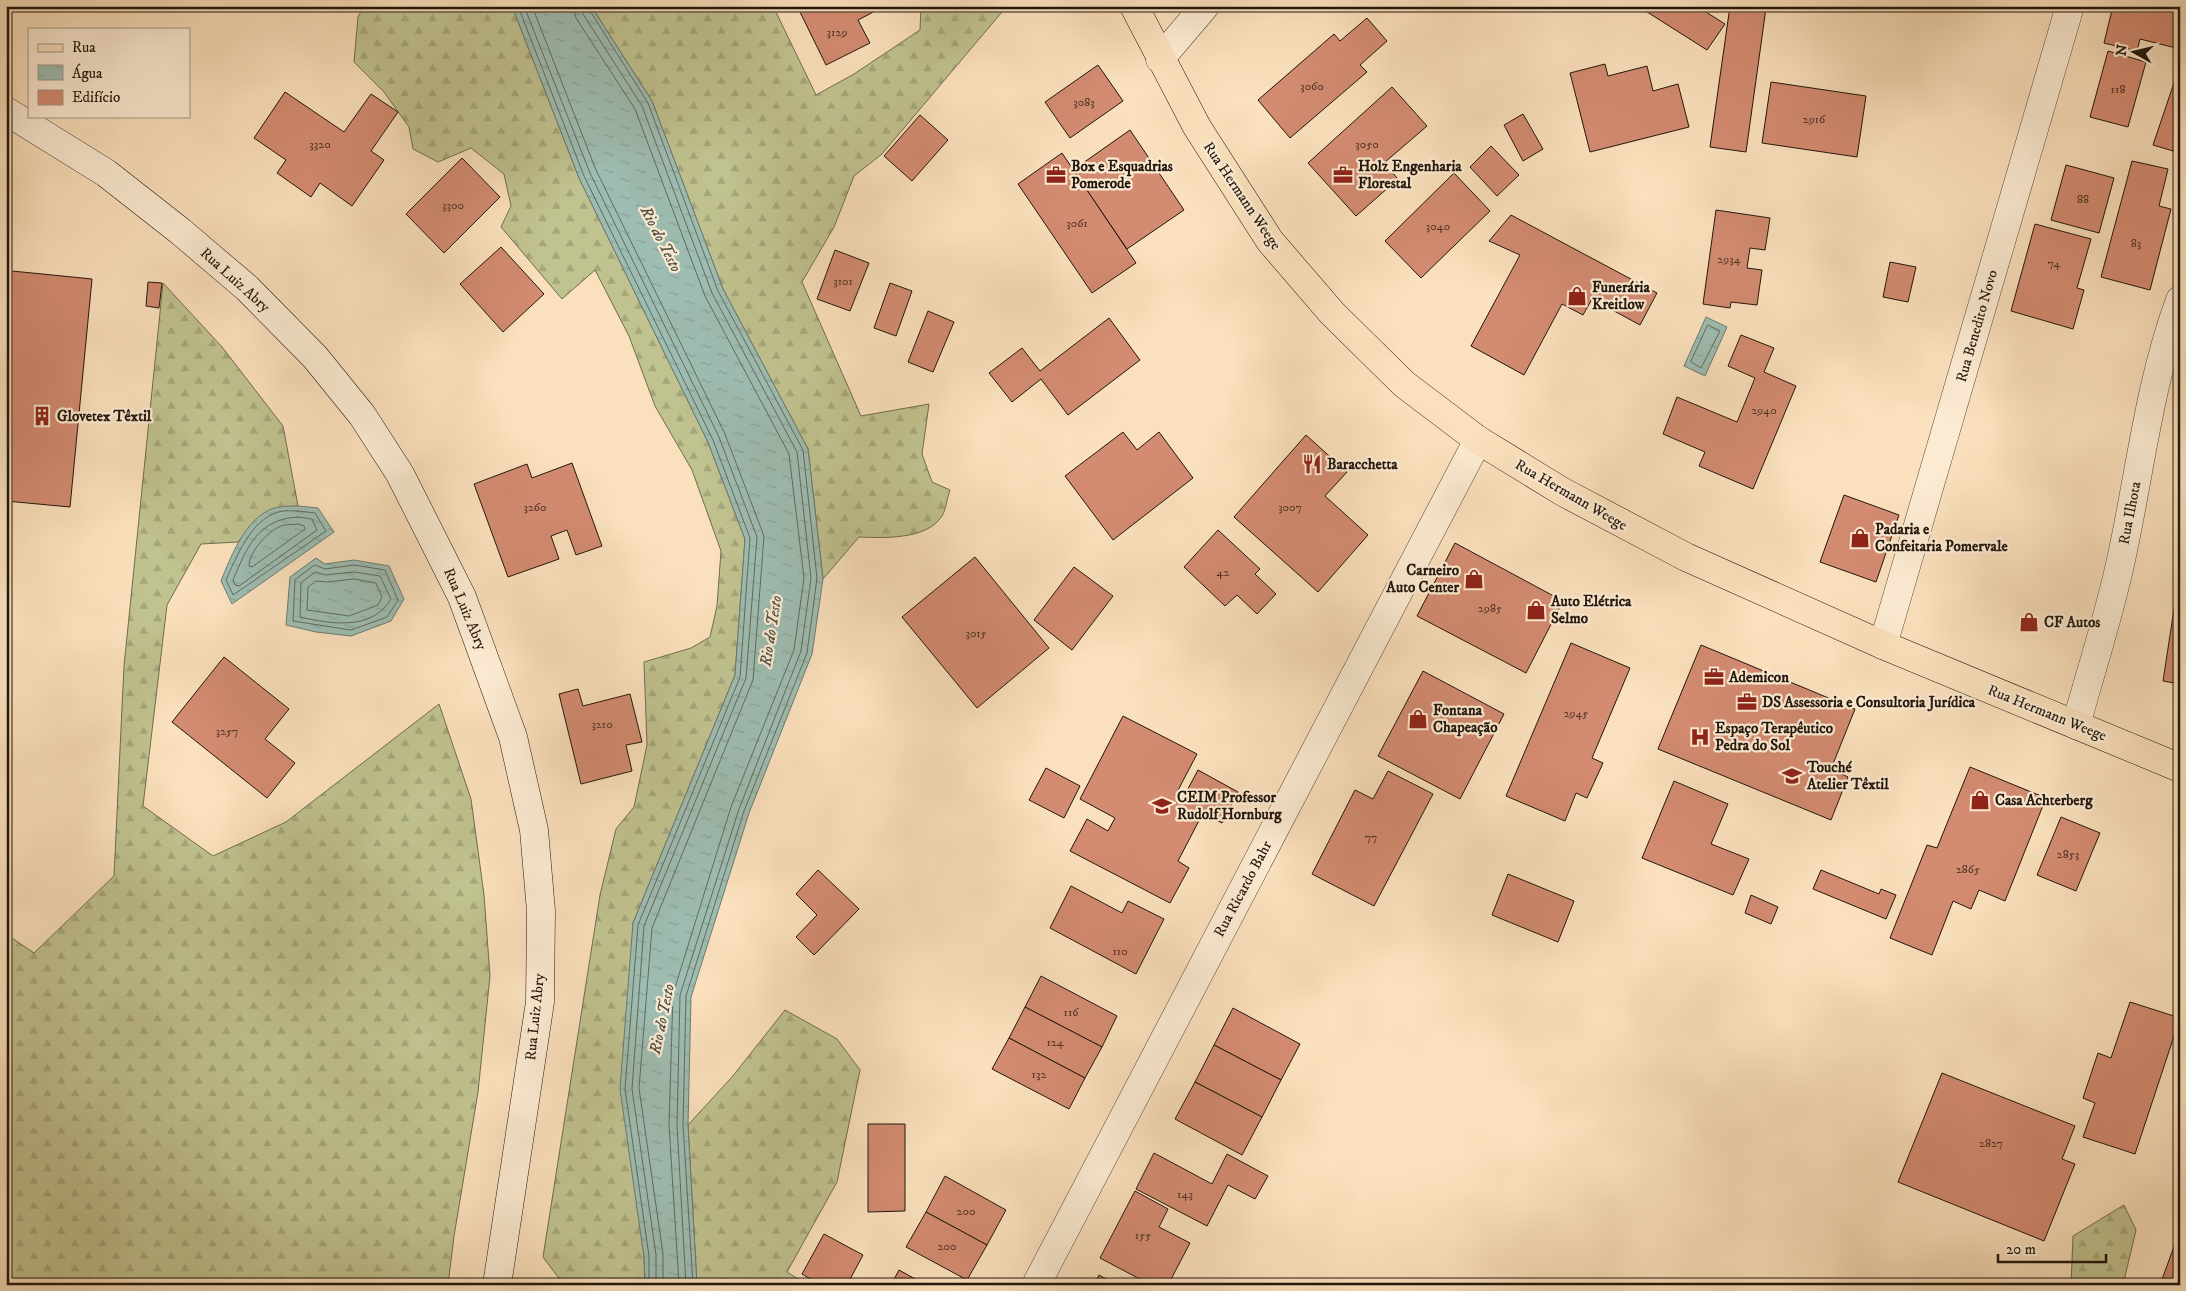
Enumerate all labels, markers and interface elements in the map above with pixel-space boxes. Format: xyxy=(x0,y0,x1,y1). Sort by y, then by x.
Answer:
house number: 3129 xyxy=(827,25,847,40)
legend xyxy=(28,28,190,118)
north arrow xyxy=(2108,28,2158,78)
text: Rua xyxy=(72,38,96,57)
text: N xyxy=(2112,43,2132,57)
text: Água xyxy=(72,63,103,83)
house number: 3060 xyxy=(1300,79,1324,94)
house number: 118 xyxy=(2111,82,2125,97)
text: Edifício xyxy=(72,88,120,107)
house number: 3083 xyxy=(1073,95,1095,110)
house number: 2916 xyxy=(1803,112,1826,127)
house number: 3320 xyxy=(309,137,331,152)
house number: 3050 xyxy=(1355,137,1379,152)
street label: Rua Hermann Weege xyxy=(1199,138,1285,254)
place label: Box e Esquadrias Pomerode xyxy=(1071,157,1173,193)
place label: Holz Engenharia Florestal xyxy=(1358,157,1462,193)
office icon: Box e Esquadrias Pomerode xyxy=(1045,164,1067,186)
office icon: Holz Engenharia Florestal xyxy=(1332,164,1354,186)
house number: 88 xyxy=(2077,192,2089,207)
house number: 3300 xyxy=(442,198,464,213)
water label: Rio do Testo xyxy=(635,202,686,275)
house number: 3061 xyxy=(1066,216,1088,231)
house number: 3040 xyxy=(1426,219,1450,234)
house number: 83 xyxy=(2131,236,2141,251)
street label: Rua Luiz Abry xyxy=(196,244,275,317)
house number: 2934 xyxy=(1717,252,1742,267)
house number: 74 xyxy=(2047,256,2062,271)
street label: Rua Benedito Novo xyxy=(1952,268,2002,384)
house number: 3101 xyxy=(833,274,853,289)
place label: Funerária Kreitlow xyxy=(1592,278,1650,314)
shop icon: Funerária Kreitlow xyxy=(1566,285,1588,307)
house number: 2940 xyxy=(1751,403,1777,418)
building icon: Glovetex Têxtil xyxy=(31,405,53,427)
place label: Glovetex Têxtil xyxy=(57,407,152,426)
restaurant icon: Baracchetta xyxy=(1301,453,1323,475)
place label: Baracchetta xyxy=(1327,455,1398,474)
street label: Rua Hermann Weege xyxy=(1511,455,1631,535)
street label: Rua Ilhota xyxy=(2115,479,2146,546)
house number: 3260 xyxy=(523,500,547,515)
house number: 3007 xyxy=(1278,500,1302,515)
place label: Padaria e Confeitaria Pomervale xyxy=(1875,520,2008,556)
shop icon: Padaria e Confeitaria Pomervale xyxy=(1849,527,1871,549)
place label: Carneiro Auto Center xyxy=(1385,561,1460,597)
street label: Rua Luiz Abry xyxy=(439,565,491,654)
house number: 42 xyxy=(1217,565,1230,580)
shop icon: Carneiro Auto Center xyxy=(1463,568,1485,590)
place label: Auto Elétrica Selmo xyxy=(1550,592,1632,628)
water label: Rio do Testo xyxy=(755,594,786,669)
shop icon: Auto Elétrica Selmo xyxy=(1525,599,1547,621)
house number: 2985 xyxy=(1478,601,1502,616)
shop icon: CF Autos xyxy=(2018,611,2040,633)
place label: CF Autos xyxy=(2044,613,2100,632)
house number: 3015 xyxy=(965,626,987,641)
office icon: Ademicon xyxy=(1703,666,1725,688)
place label: Ademicon xyxy=(1728,668,1789,687)
street label: Rua Hermann Weege xyxy=(1985,681,2109,745)
office icon: DS Assessoria e Consultoria Jurídica xyxy=(1736,691,1758,713)
place label: DS Assessoria e Consultoria Jurídica xyxy=(1762,693,1976,712)
place label: Fontana Chapeação xyxy=(1433,701,1498,737)
house number: 2945 xyxy=(1564,706,1588,721)
shop icon: Fontana Chapeação xyxy=(1407,708,1429,730)
house number: 3210 xyxy=(591,717,613,732)
place label: Espaço Terapêutico Pedra do Sol xyxy=(1715,719,1834,755)
house number: 3257 xyxy=(216,724,238,739)
hospital icon: Espaço Terapêutico Pedra do Sol xyxy=(1689,726,1711,748)
place label: Touché Atelier Têxtil xyxy=(1806,758,1889,794)
school or university icon: Touché Atelier Têxtil xyxy=(1781,765,1803,787)
place label: CEIM Professor Rudolf Hornburg xyxy=(1177,788,1282,824)
shop icon: Casa Achterberg xyxy=(1969,789,1991,811)
place label: Casa Achterberg xyxy=(1995,791,2093,810)
school or university icon: CEIM Professor Rudolf Hornburg xyxy=(1151,795,1173,817)
house number: 77 xyxy=(1365,830,1377,845)
street label: Rua Ricardo Bahr xyxy=(1210,837,1277,940)
house number: 2853 xyxy=(2057,847,2079,862)
house number: 2865 xyxy=(1956,862,1980,877)
house number: 110 xyxy=(1112,944,1128,959)
street label: Rua Luiz Abry xyxy=(521,972,549,1062)
water label: Rio do Testo xyxy=(645,982,679,1057)
house number: 116 xyxy=(1063,1005,1079,1020)
house number: 124 xyxy=(1046,1035,1065,1050)
house number: 132 xyxy=(1032,1067,1046,1082)
house number: 2827 xyxy=(1979,1136,2003,1151)
house number: 143 xyxy=(1177,1187,1193,1202)
house number: 200 xyxy=(957,1204,975,1219)
house number: 155 xyxy=(1135,1228,1151,1243)
scale bar xyxy=(1998,1231,2106,1263)
house number: 200 xyxy=(938,1239,956,1254)
text: 20 m xyxy=(2006,1240,2036,1259)

